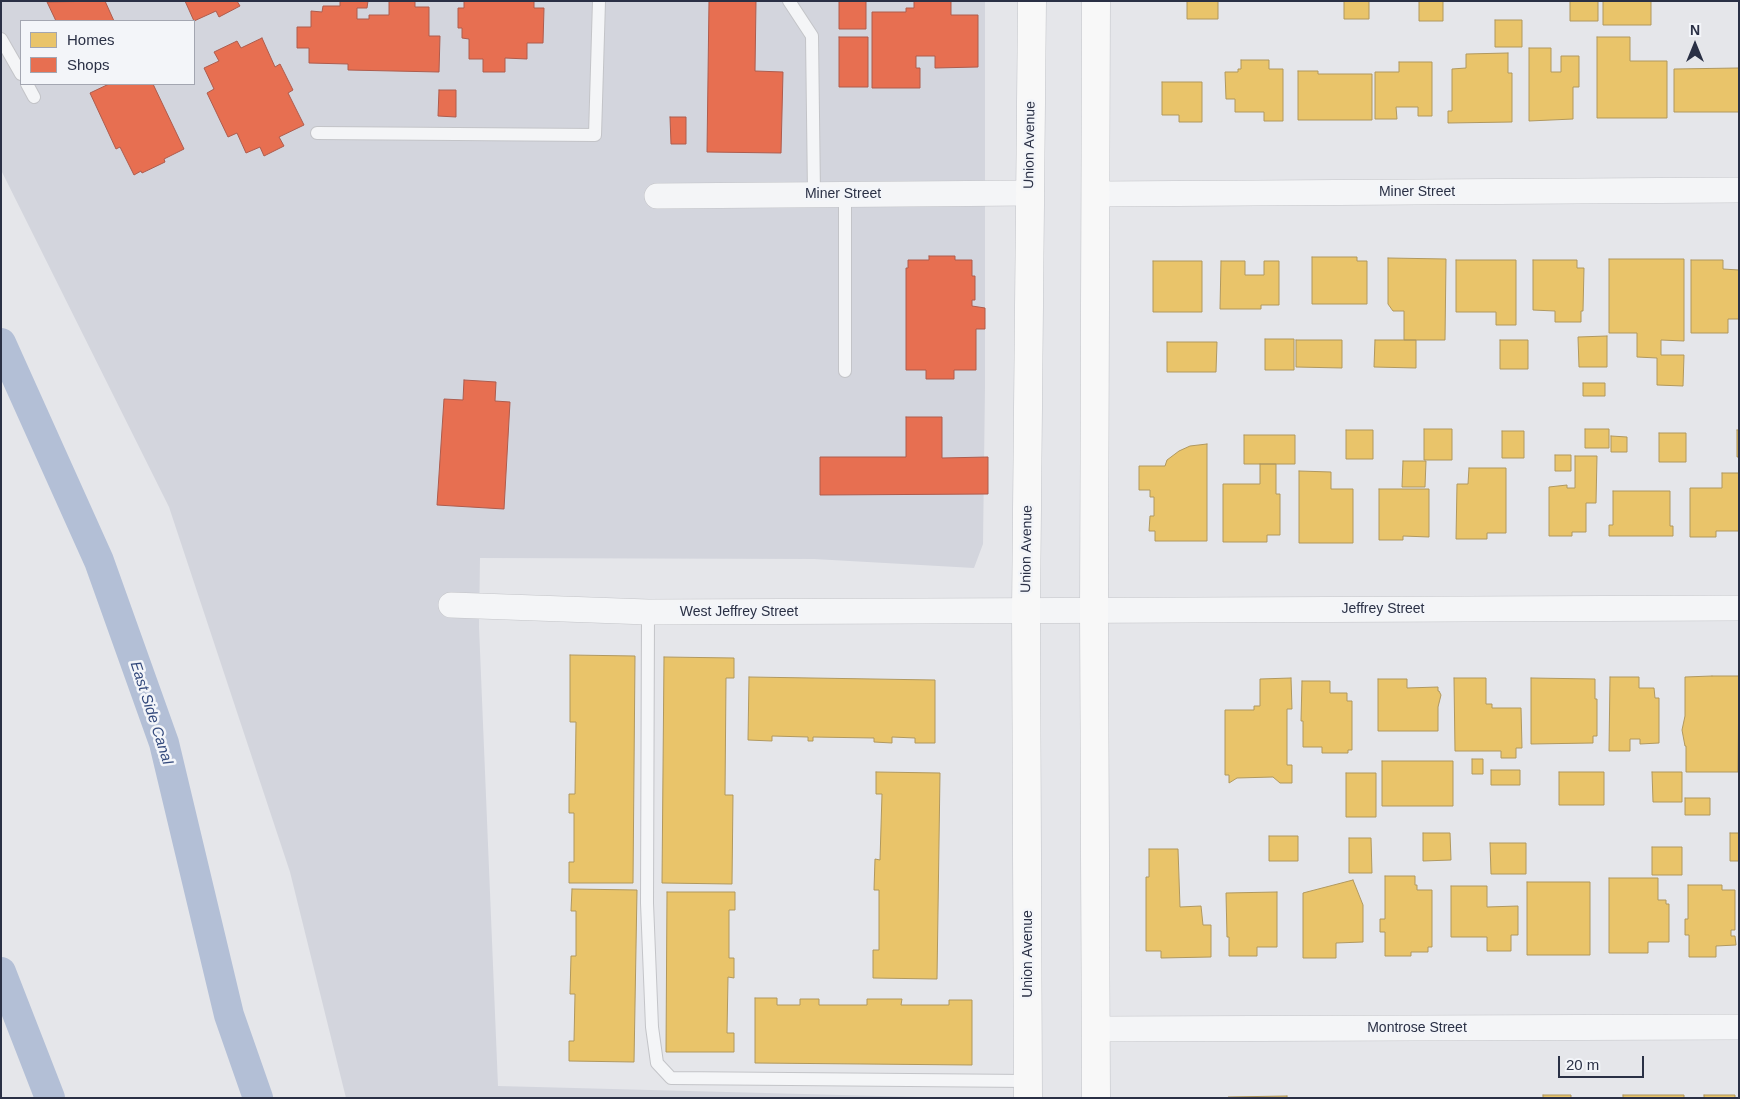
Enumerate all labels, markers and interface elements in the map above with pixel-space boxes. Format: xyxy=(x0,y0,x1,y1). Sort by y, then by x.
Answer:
legend xyxy=(20,20,195,85)
north arrow xyxy=(1670,20,1720,70)
text: N xyxy=(1690,22,1700,38)
text: Homes xyxy=(67,31,115,48)
text: Shops xyxy=(67,56,110,73)
street label: Union Avenue xyxy=(1021,101,1039,189)
street label: Miner Street xyxy=(1379,184,1455,200)
street label: Miner Street xyxy=(805,186,881,202)
street label: Union Avenue xyxy=(1018,505,1036,593)
street label: Jeffrey Street xyxy=(1341,601,1425,617)
street label: West Jeffrey Street xyxy=(680,604,798,620)
water label: East Side Canal xyxy=(126,659,176,767)
street label: Union Avenue xyxy=(1020,910,1036,998)
street label: Montrose Street xyxy=(1367,1020,1467,1036)
scale bar xyxy=(1560,1046,1646,1078)
text: 20 m xyxy=(1566,1056,1599,1073)

